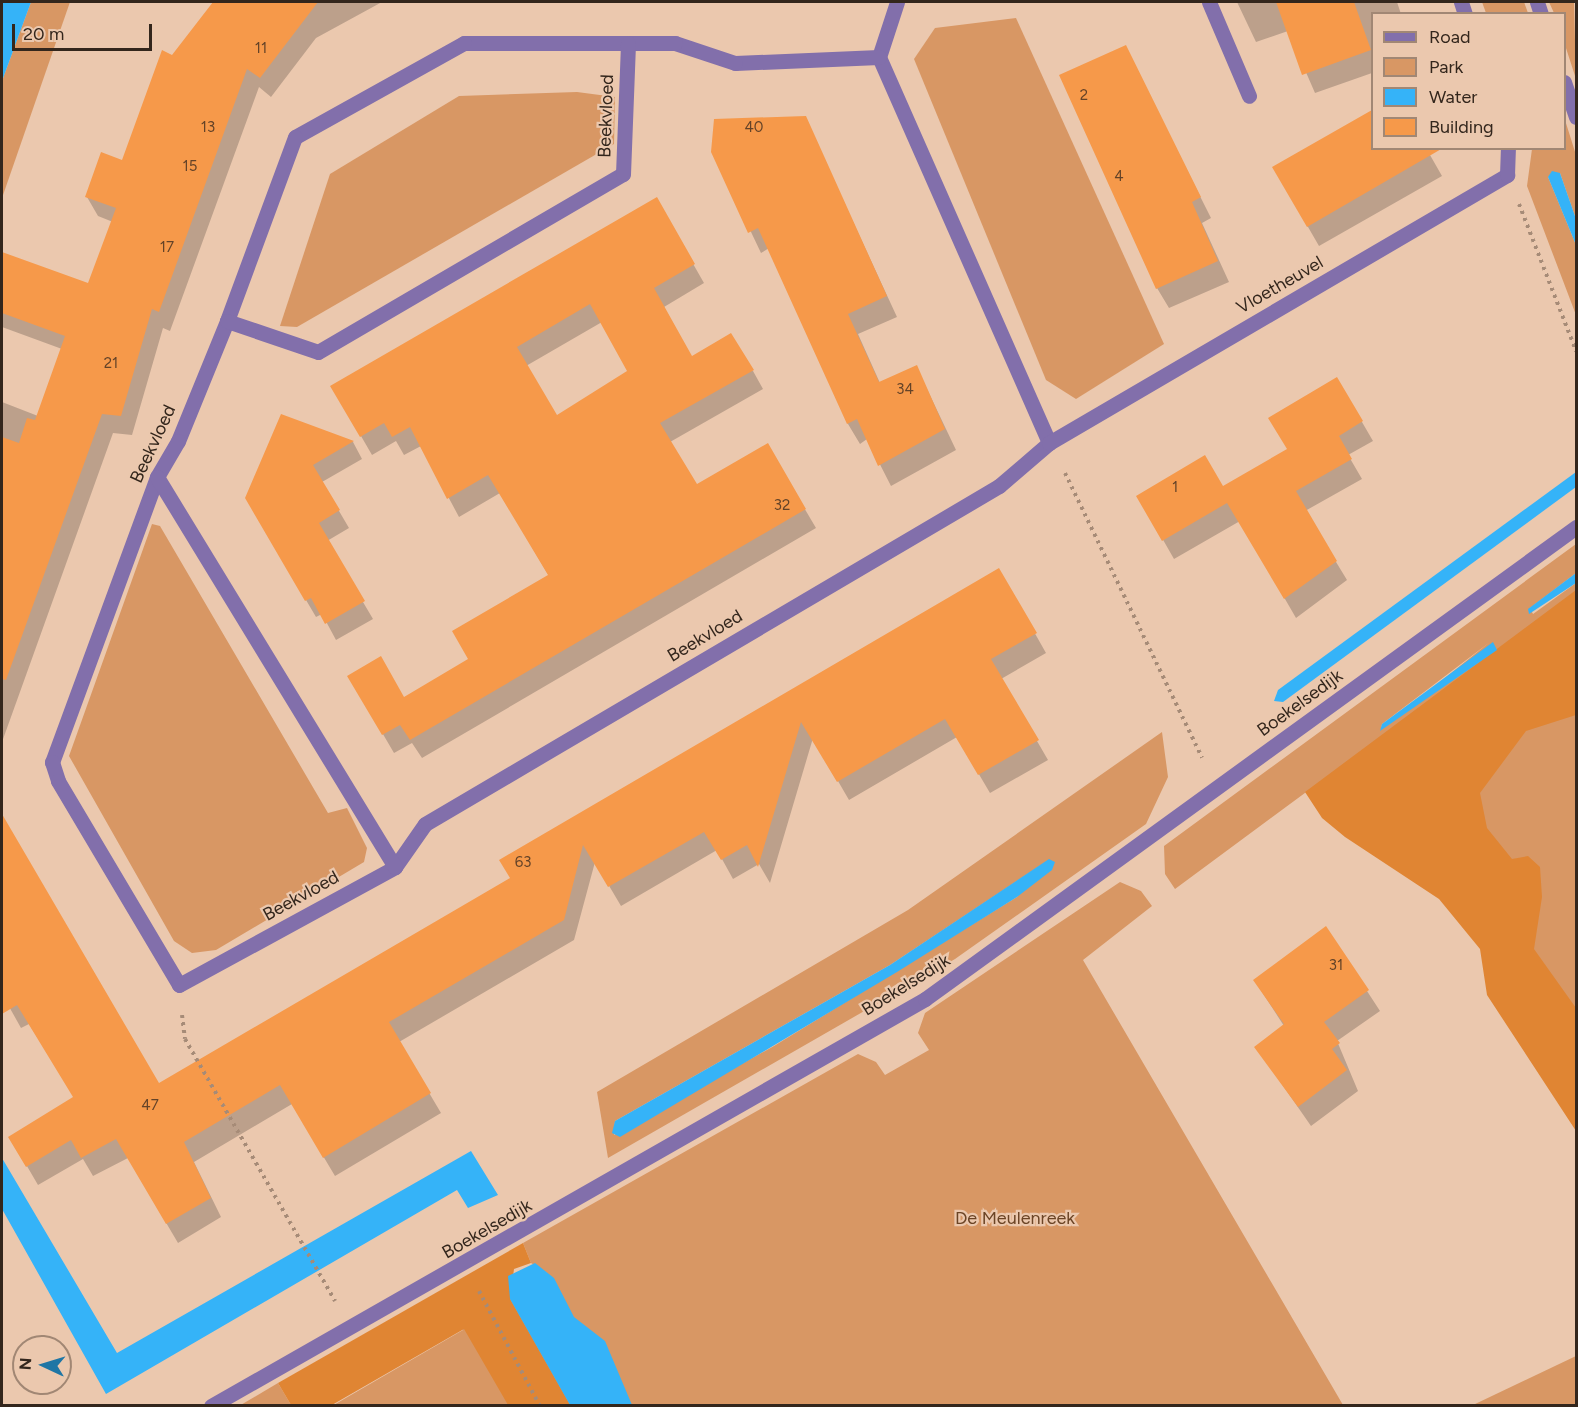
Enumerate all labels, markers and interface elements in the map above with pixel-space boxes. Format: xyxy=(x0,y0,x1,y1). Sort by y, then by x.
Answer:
scale bar xyxy=(15,12,154,50)
legend xyxy=(1371,12,1566,150)
text: 20 m xyxy=(23,23,64,45)
text: Road xyxy=(1429,26,1470,48)
house number: 11 xyxy=(255,40,267,58)
text: Park xyxy=(1429,56,1463,78)
street label: Beekvloed xyxy=(594,74,618,158)
text: Water xyxy=(1429,86,1477,108)
house number: 2 xyxy=(1080,87,1088,105)
text: Building xyxy=(1429,116,1494,138)
house number: 13 xyxy=(201,119,215,137)
house number: 40 xyxy=(745,119,763,137)
house number: 15 xyxy=(183,158,197,176)
house number: 4 xyxy=(1114,168,1124,186)
house number: 17 xyxy=(160,239,174,257)
street label: Vloetheuvel xyxy=(1233,252,1327,318)
house number: 21 xyxy=(104,355,118,373)
house number: 34 xyxy=(896,381,914,399)
street label: Beekvloed xyxy=(126,402,180,486)
house number: 1 xyxy=(1172,479,1178,497)
house number: 32 xyxy=(774,497,790,515)
street label: Beekvloed xyxy=(664,605,746,667)
street label: Boekelsedijk xyxy=(1253,665,1347,741)
house number: 63 xyxy=(515,854,531,872)
street label: Beekvloed xyxy=(259,866,343,926)
street label: Boekelsedijk xyxy=(858,949,954,1021)
house number: 31 xyxy=(1329,957,1343,975)
house number: 47 xyxy=(141,1097,159,1115)
street label: Boekelsedijk xyxy=(438,1195,536,1263)
park label: De Meulenreek xyxy=(955,1207,1075,1229)
north arrow xyxy=(12,1335,72,1395)
text: N xyxy=(16,1357,35,1371)

